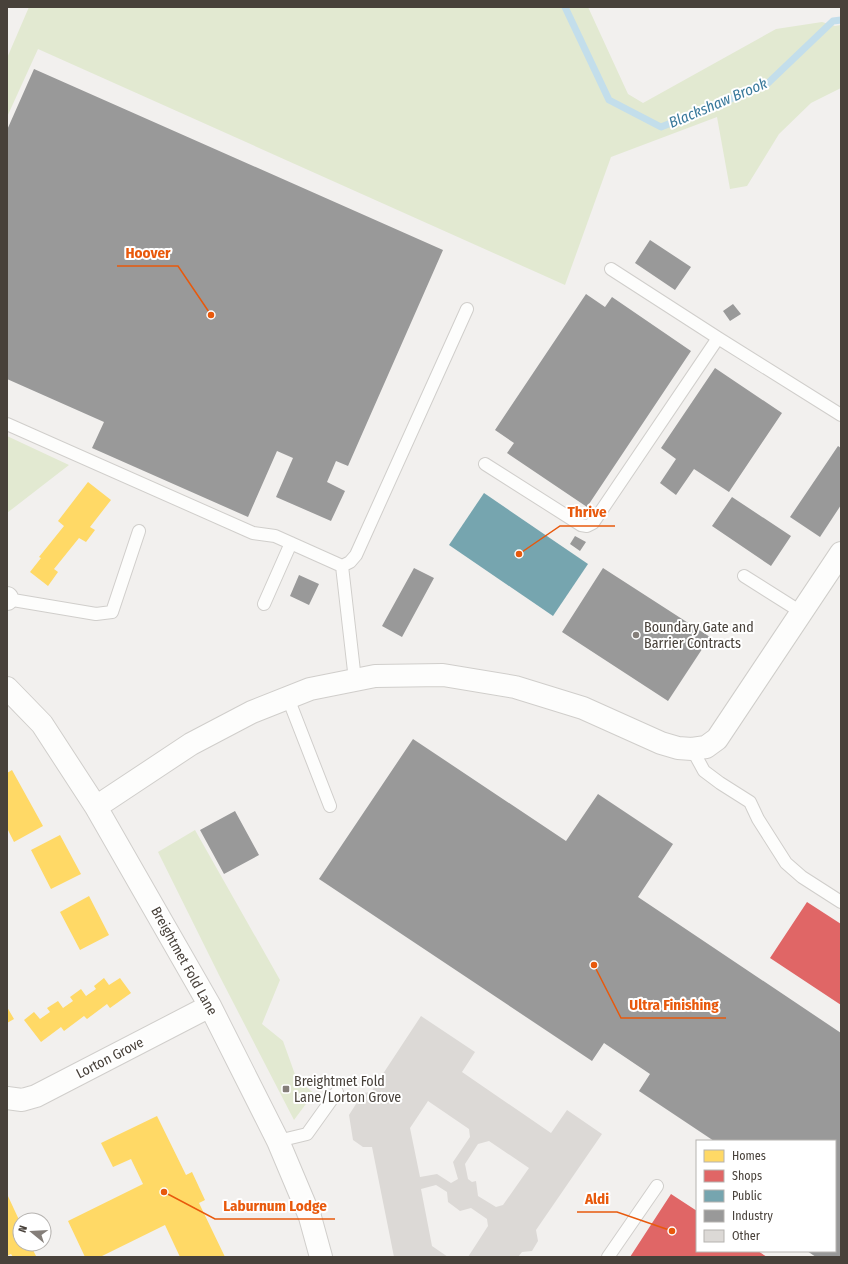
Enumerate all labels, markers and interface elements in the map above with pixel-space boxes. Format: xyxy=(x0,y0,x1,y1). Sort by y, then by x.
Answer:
water label: Blackshaw Brook xyxy=(666,74,770,132)
callout: Hoover xyxy=(117,239,178,266)
text: Hoover xyxy=(126,244,171,262)
callout: Thrive xyxy=(560,499,615,526)
text: Thrive xyxy=(567,503,607,521)
place label: Boundary Gate and Barrier Contracts xyxy=(644,619,754,652)
marker: Boundary Gate and Barrier Contracts xyxy=(631,630,641,640)
street label: Breightmet Fold Lane xyxy=(147,904,221,1018)
callout: Ultra Finishing xyxy=(621,991,726,1018)
text: Ultra Finishing xyxy=(629,996,719,1014)
street label: Lorton Grove xyxy=(73,1034,147,1082)
place label: Breightmet Fold Lane/Lorton Grove xyxy=(294,1073,401,1106)
marker: Breightmet Fold Lane/Lorton Grove xyxy=(281,1084,291,1094)
legend xyxy=(696,1140,836,1252)
text: Homes xyxy=(732,1149,766,1163)
text: Shops xyxy=(732,1169,762,1183)
callout: Aldi xyxy=(577,1185,617,1212)
text: Public xyxy=(732,1189,762,1203)
text: Aldi xyxy=(584,1190,609,1208)
callout: Laburnum Lodge xyxy=(215,1192,335,1219)
text: Laburnum Lodge xyxy=(223,1197,327,1215)
text: Industry xyxy=(732,1209,773,1223)
north arrow xyxy=(12,1212,52,1252)
text: N xyxy=(16,1224,30,1234)
text: Other xyxy=(732,1229,761,1243)

